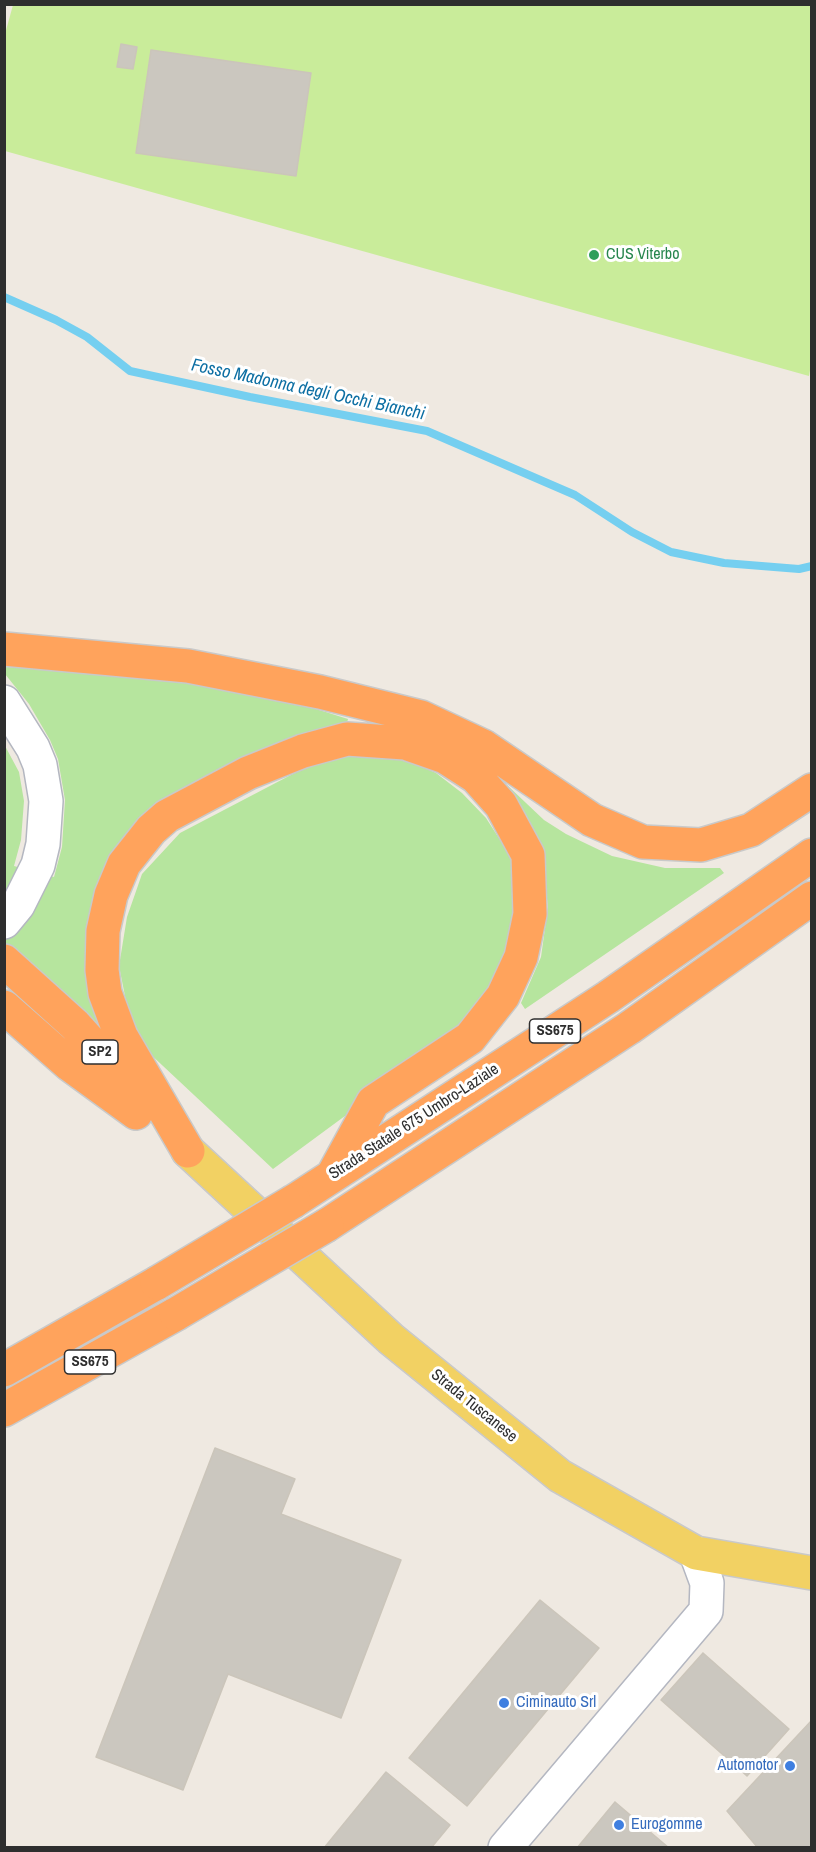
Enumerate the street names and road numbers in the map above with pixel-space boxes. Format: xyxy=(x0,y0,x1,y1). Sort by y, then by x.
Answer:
road number: SS675 xyxy=(530,1019,580,1043)
road number: SP2 xyxy=(82,1040,118,1064)
street label: Strada Statale 675 Umbro-Laziale xyxy=(326,1060,502,1184)
road number: SS675 xyxy=(64,1350,116,1374)
street label: Strada Tuscanese xyxy=(427,1365,521,1447)

